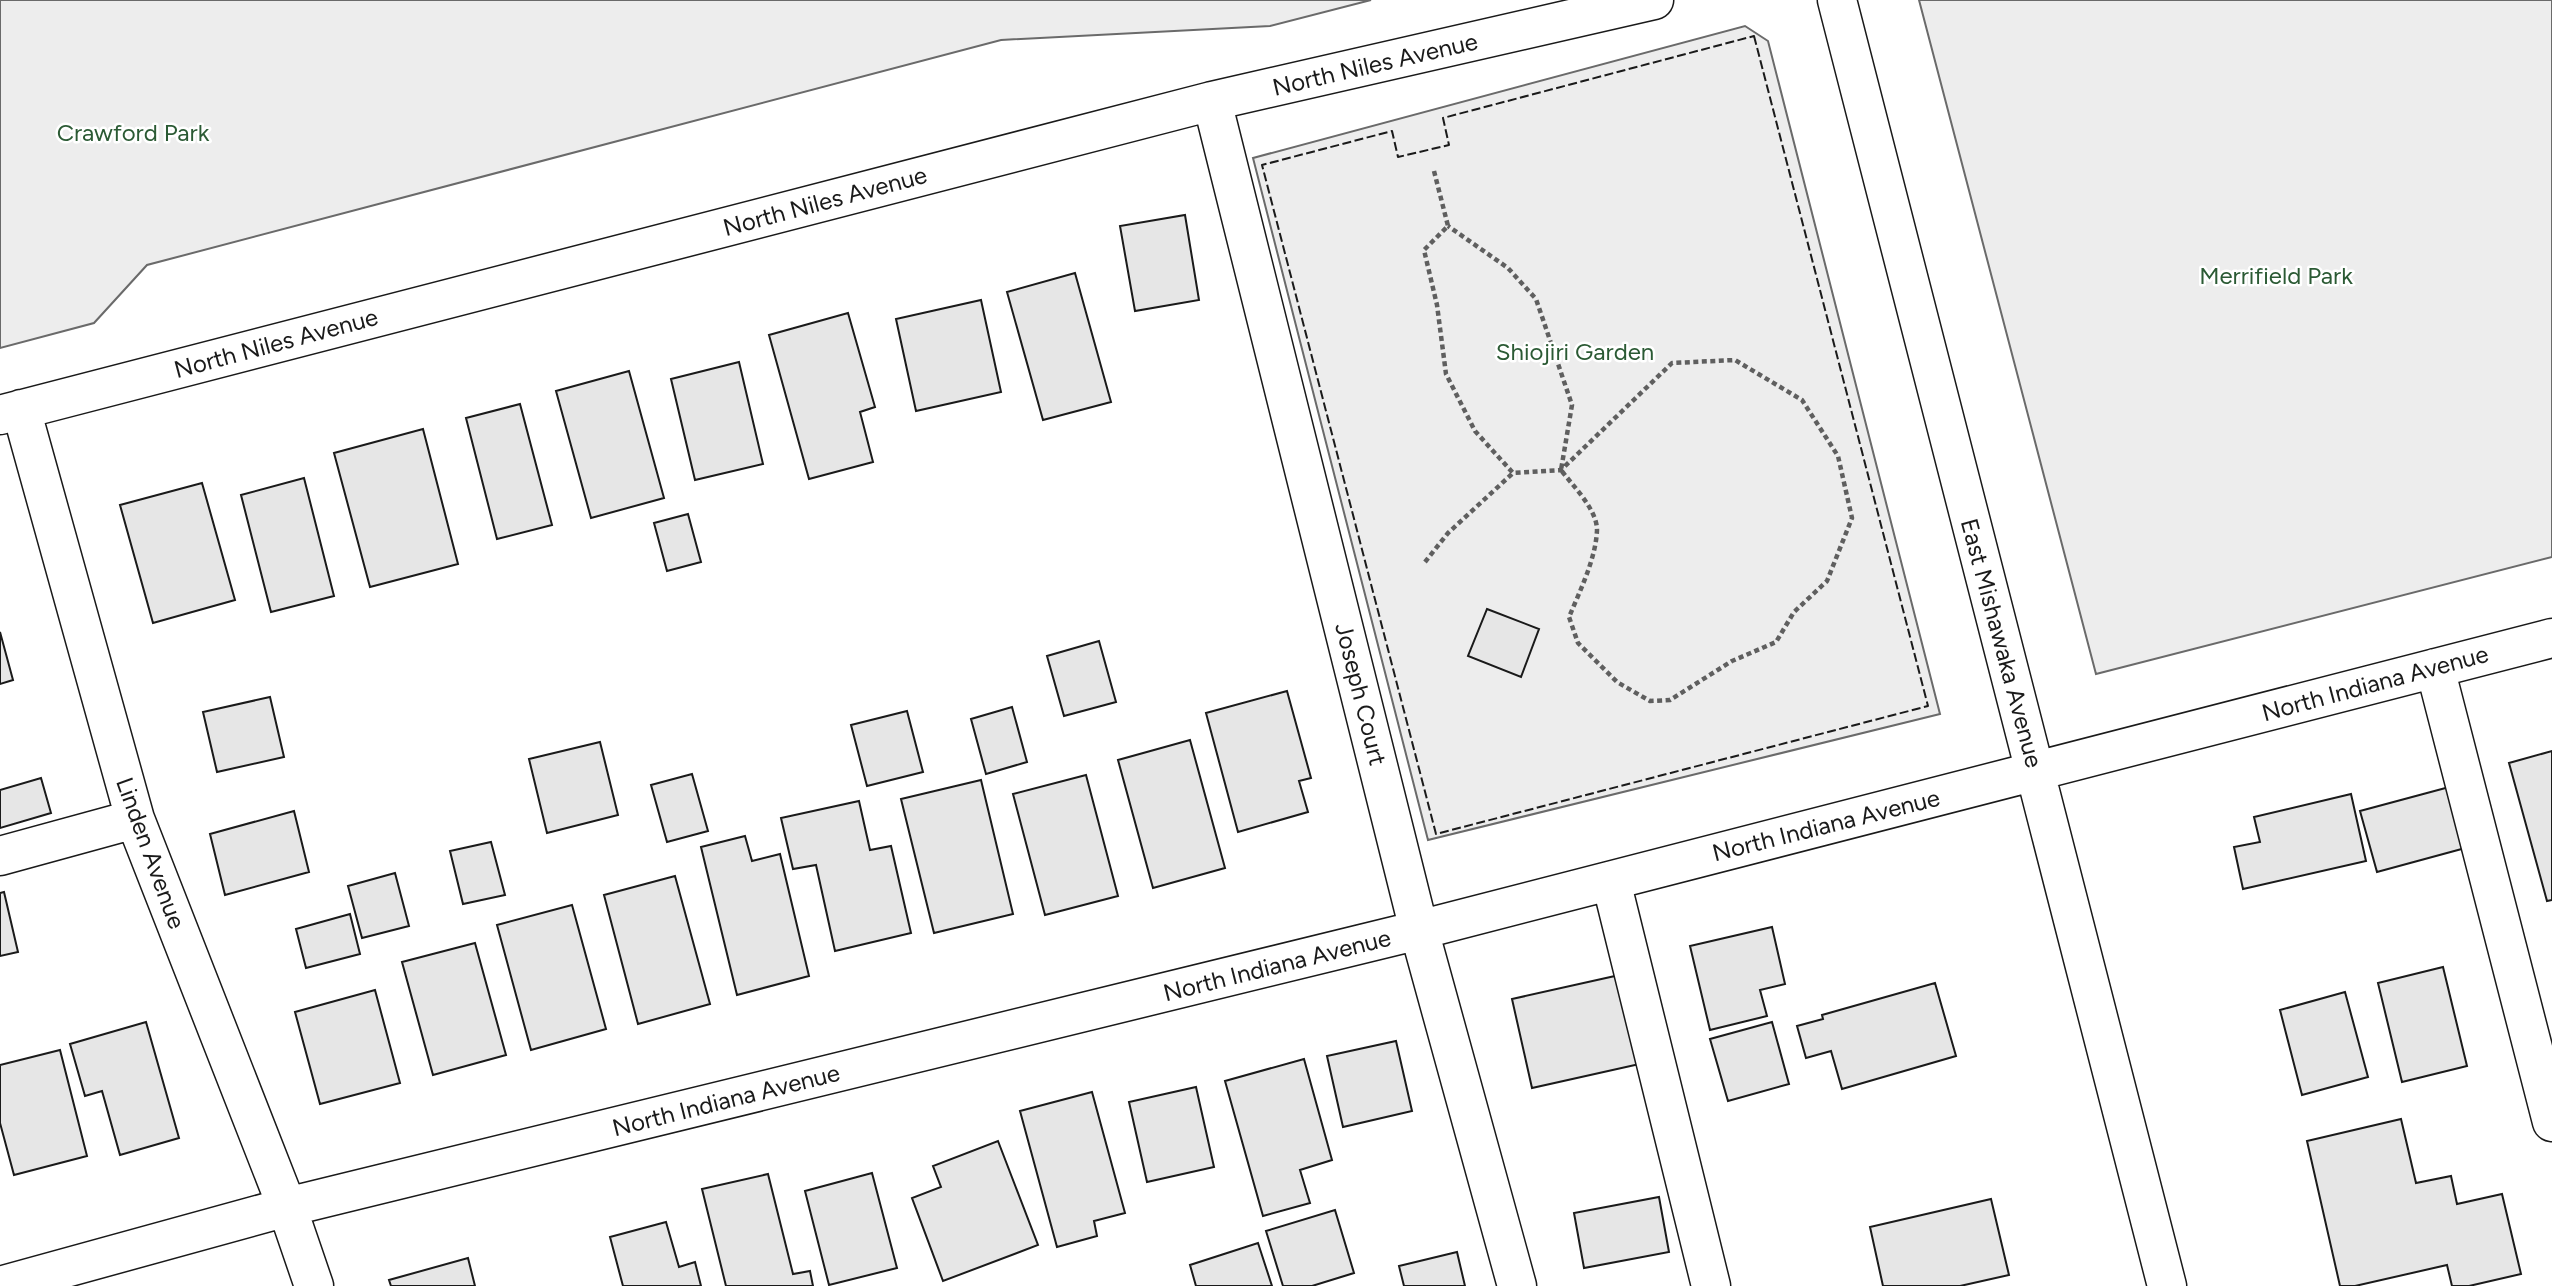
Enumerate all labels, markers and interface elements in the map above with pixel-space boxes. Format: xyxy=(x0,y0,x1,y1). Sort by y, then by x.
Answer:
street label: North Niles Avenue xyxy=(1270,26,1480,102)
park label: Crawford Park xyxy=(57,118,210,147)
street label: North Niles Avenue xyxy=(720,160,930,242)
park label: Merrifield Park xyxy=(2199,261,2353,290)
street label: North Niles Avenue xyxy=(171,302,381,384)
park label: Shiojiri Garden xyxy=(1496,337,1654,366)
street label: East Mishawaka Avenue xyxy=(1955,515,2049,771)
street label: Joseph Court xyxy=(1329,620,1393,768)
street label: North Indiana Avenue xyxy=(2258,639,2492,727)
street label: Linden Avenue xyxy=(110,773,192,933)
street label: North Indiana Avenue xyxy=(1709,783,1943,867)
street label: North Indiana Avenue xyxy=(1160,923,1394,1007)
street label: North Indiana Avenue xyxy=(609,1058,843,1142)

